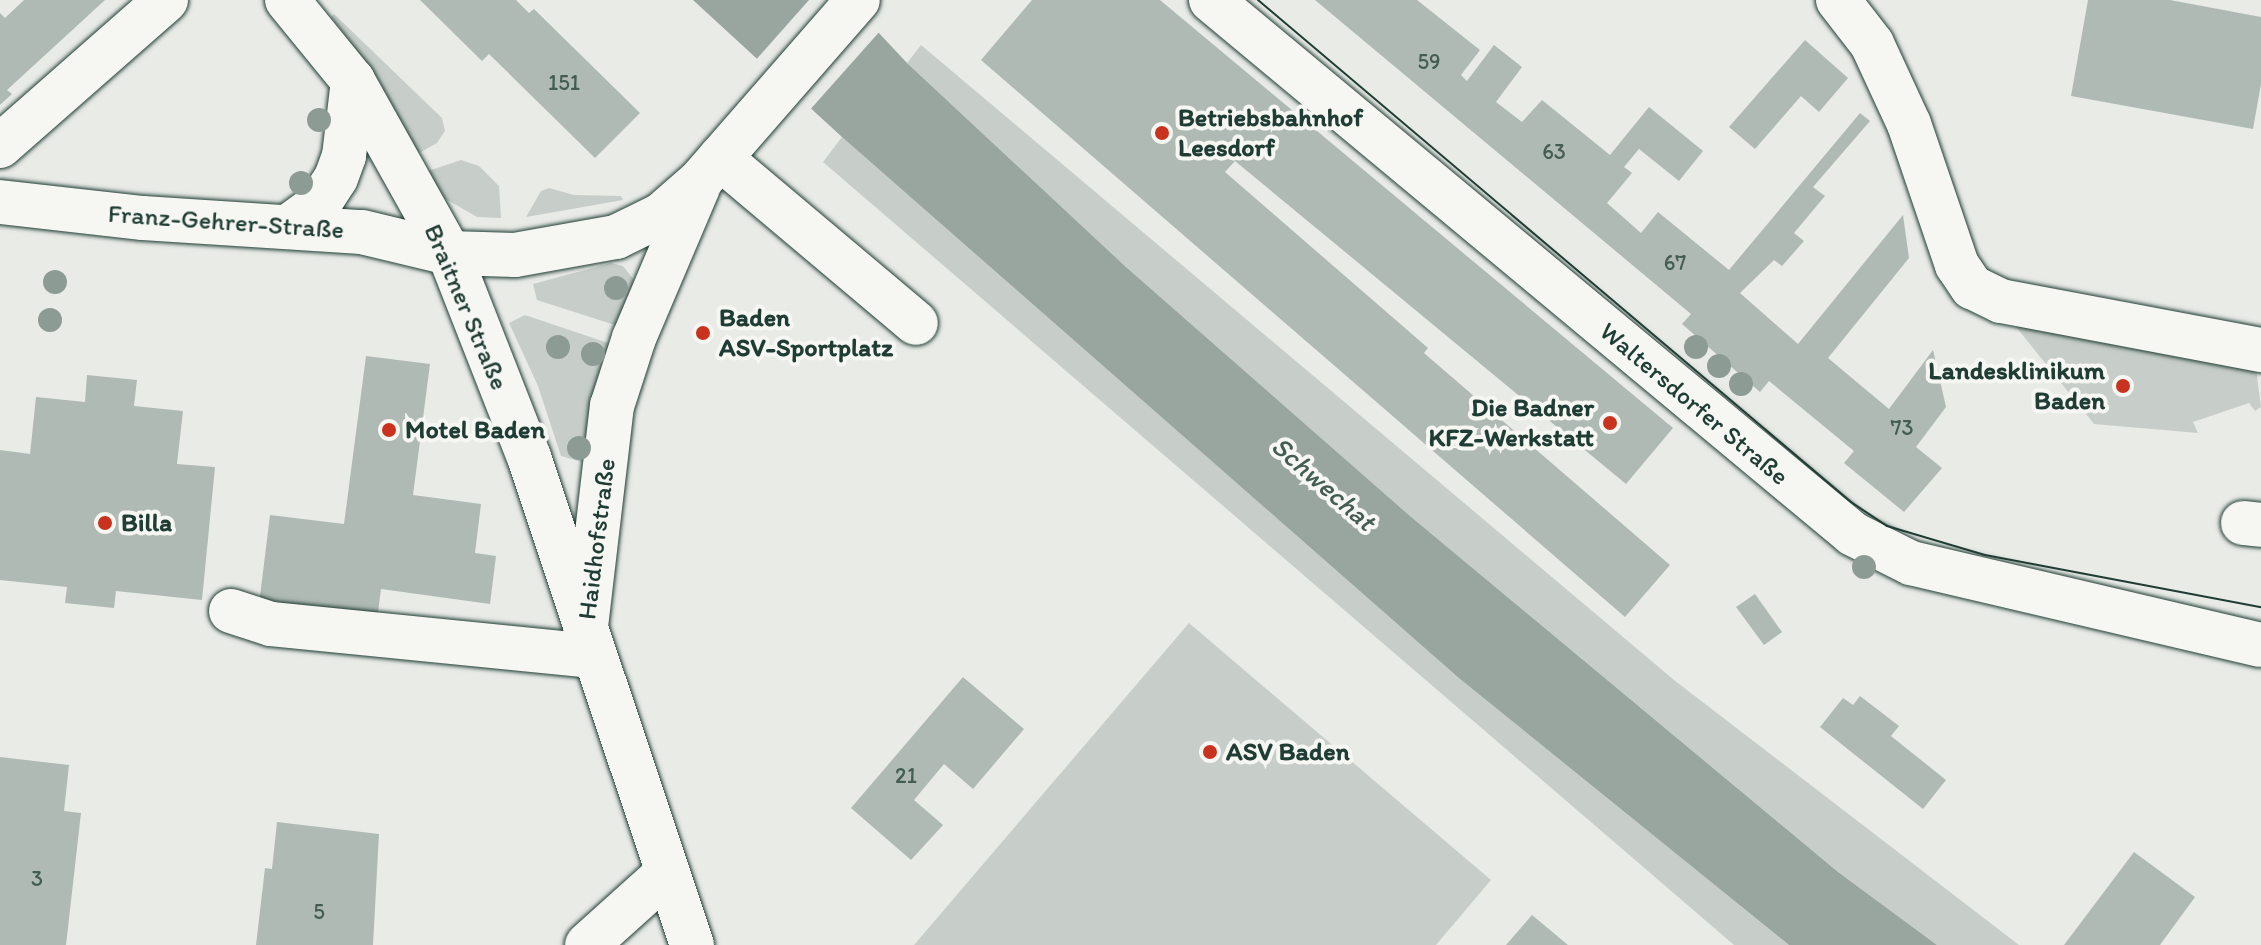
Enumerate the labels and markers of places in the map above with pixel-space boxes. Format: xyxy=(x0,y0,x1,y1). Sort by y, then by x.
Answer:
place label: Betriebsbahnhof Leesdorf xyxy=(1178,102,1363,164)
marker: Betriebsbahnhof Leesdorf xyxy=(1153,124,1171,142)
place label: Baden ASV-Sportplatz xyxy=(719,302,893,364)
marker: Baden ASV-Sportplatz xyxy=(694,324,712,342)
place label: Landesklinikum Baden xyxy=(1928,355,2105,416)
marker: Landesklinikum Baden xyxy=(2112,375,2134,397)
place label: Die Badner KFZ-Werkstatt xyxy=(1429,392,1594,454)
place label: Motel Baden xyxy=(405,414,545,446)
marker: Die Badner KFZ-Werkstatt xyxy=(1601,414,1619,432)
marker: Motel Baden xyxy=(380,421,398,439)
place label: Billa xyxy=(121,507,172,539)
marker: Billa xyxy=(96,514,114,532)
place label: ASV Baden xyxy=(1226,736,1349,768)
marker: ASV Baden xyxy=(1201,743,1219,761)

